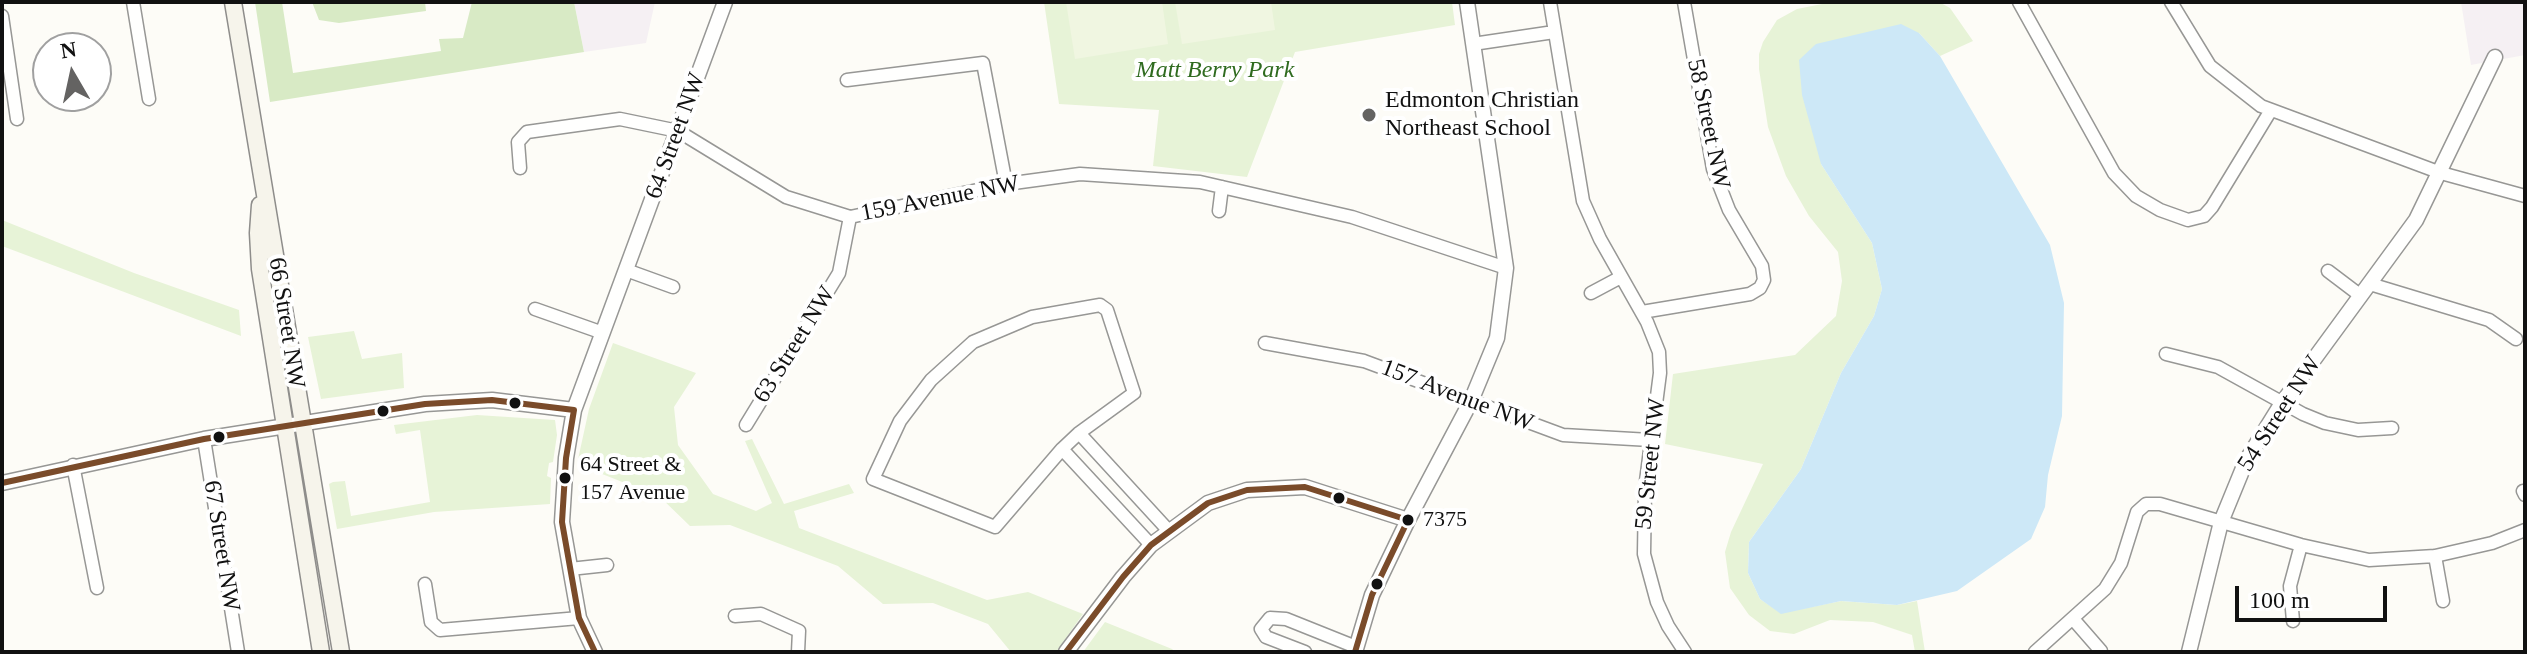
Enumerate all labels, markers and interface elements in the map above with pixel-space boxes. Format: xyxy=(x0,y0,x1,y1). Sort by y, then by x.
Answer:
north arrow xyxy=(32,32,112,112)
text: N xyxy=(59,36,78,63)
street label: 58 Street NW xyxy=(1680,56,1736,192)
park label: Matt Berry Park xyxy=(1136,57,1294,85)
street label: 64 Street NW xyxy=(640,69,712,203)
place label: Edmonton Christian Northeast School xyxy=(1385,87,1579,143)
marker: Edmonton Christian Northeast School xyxy=(1360,106,1378,124)
street label: 159 Avenue NW xyxy=(858,170,1022,228)
street label: 66 Street NW xyxy=(261,256,311,390)
street label: 63 Street NW xyxy=(748,281,842,409)
street label: 54 Street NW xyxy=(2232,351,2328,477)
street label: 157 Avenue NW xyxy=(1377,354,1537,438)
unlabelled marker xyxy=(507,395,523,411)
street label: 59 Street NW xyxy=(1630,397,1672,531)
unlabelled marker xyxy=(375,403,391,419)
unlabelled marker xyxy=(211,429,227,445)
place label: 64 Street & 157 Avenue xyxy=(580,452,685,504)
marker: 64 Street & 157 Avenue xyxy=(557,470,573,486)
street label: 67 Street NW xyxy=(196,479,246,613)
unlabelled marker xyxy=(1331,490,1347,506)
place label: 7375 xyxy=(1423,507,1467,533)
marker: 7375 xyxy=(1400,512,1416,528)
scale bar xyxy=(2239,570,2391,620)
unlabelled marker xyxy=(1369,576,1385,592)
text: 100 m xyxy=(2249,587,2310,613)

